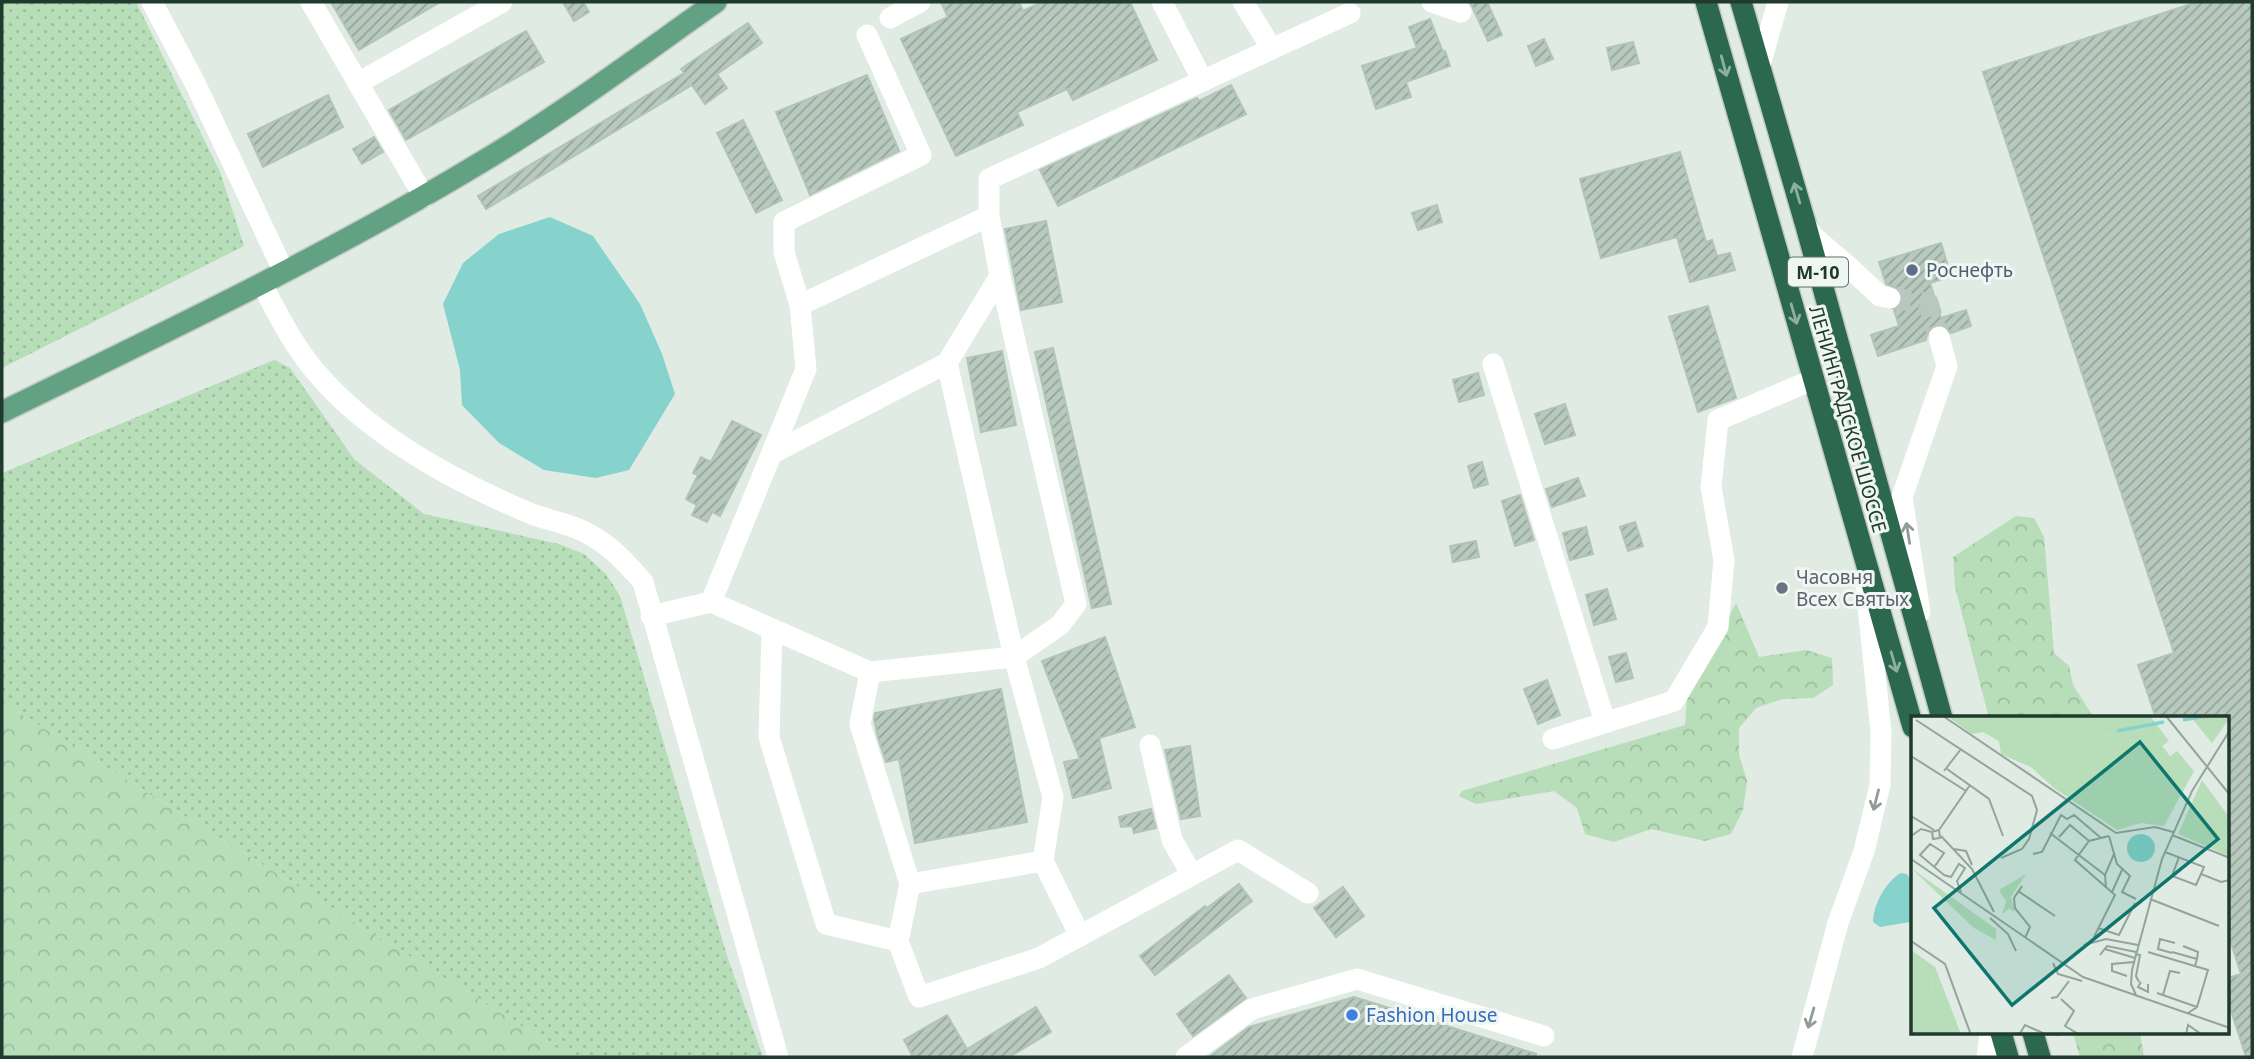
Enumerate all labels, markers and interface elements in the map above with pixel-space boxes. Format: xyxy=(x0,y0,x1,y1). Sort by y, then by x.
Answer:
one-way arrow xyxy=(1718,55,1731,77)
one-way arrow xyxy=(1789,182,1802,204)
place label: Роснефть xyxy=(1926,257,2013,283)
road number: М-10 xyxy=(1788,258,1848,286)
marker: Роснефть xyxy=(1904,262,1920,278)
one-way arrow xyxy=(1788,303,1801,325)
street label: ЛЕНИНГРАДСКОЕ ШОССЕ xyxy=(1803,303,1893,535)
one-way arrow xyxy=(1901,522,1914,545)
place label: Часовня Всех Святых xyxy=(1796,564,1909,612)
marker: Часовня Всех Святых xyxy=(1774,580,1790,596)
one-way arrow xyxy=(1888,650,1901,673)
inset map xyxy=(1911,716,2230,1034)
one-way arrow xyxy=(1869,788,1882,811)
place label: Fashion House xyxy=(1366,1002,1498,1028)
one-way arrow xyxy=(1804,1006,1817,1028)
marker: Fashion House xyxy=(1344,1007,1360,1023)

